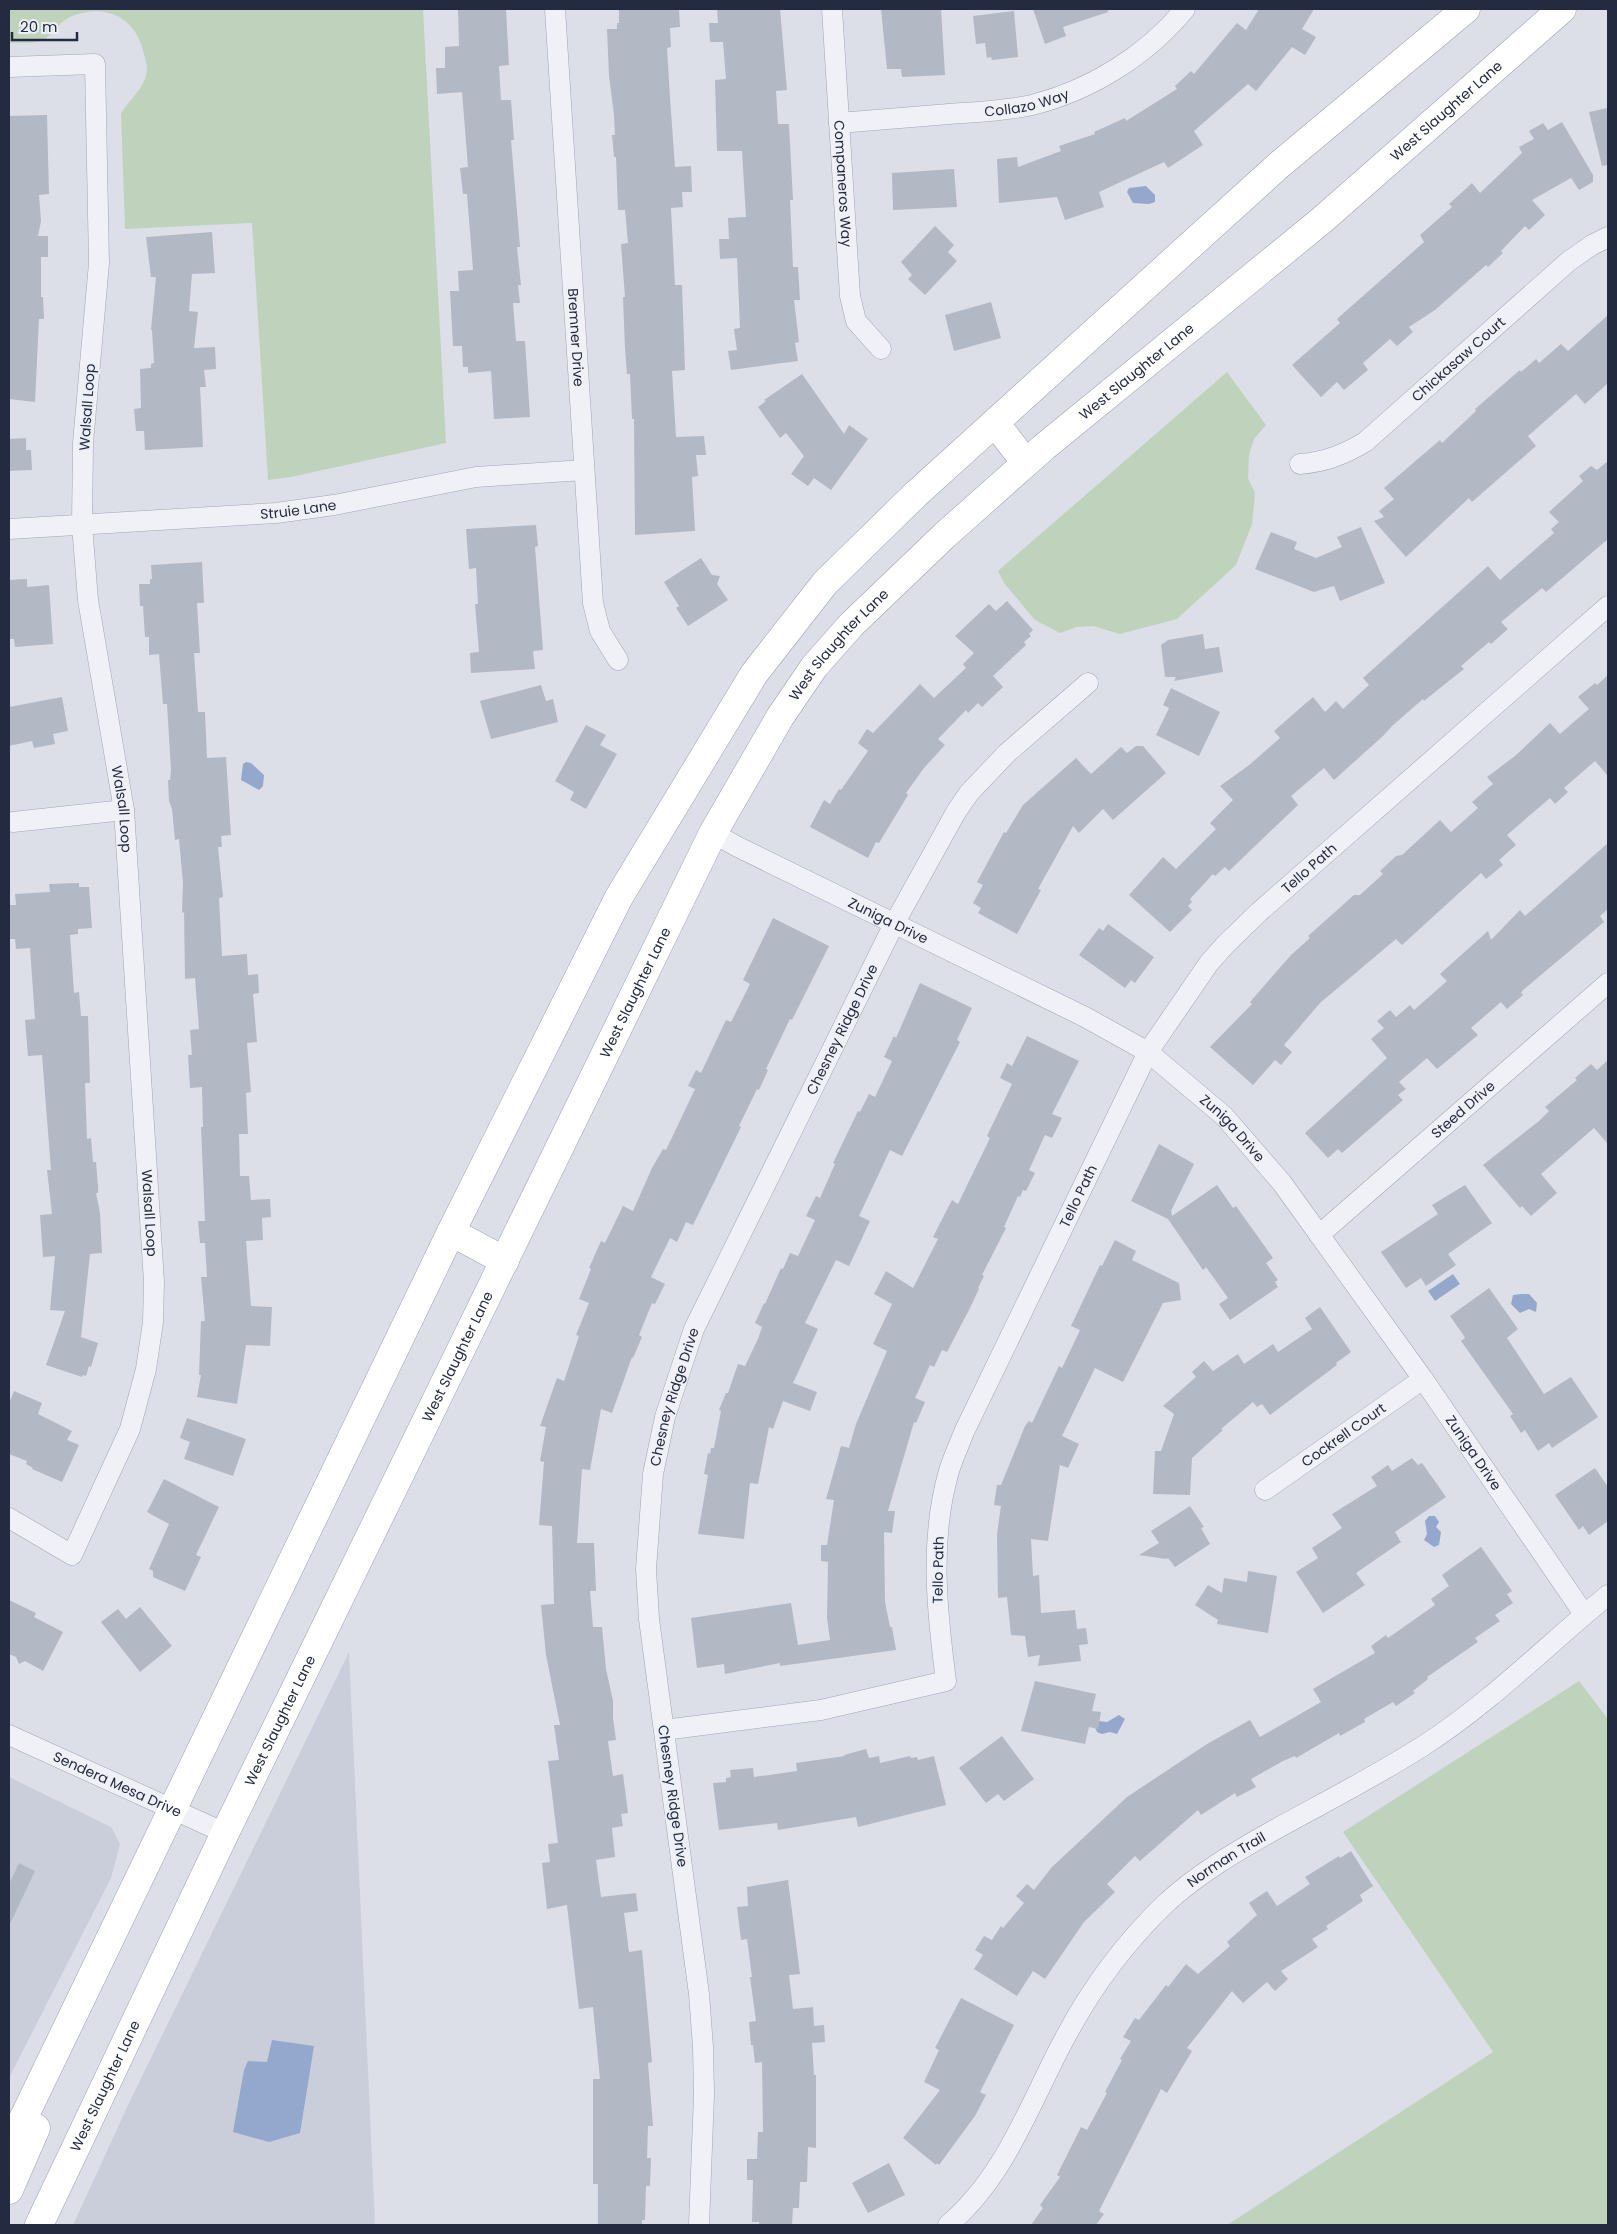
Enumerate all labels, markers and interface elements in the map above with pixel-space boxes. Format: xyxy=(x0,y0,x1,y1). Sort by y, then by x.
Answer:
scale bar xyxy=(12,10,78,42)
text: 20 m xyxy=(20,16,58,37)
street label: West Slaughter Lane xyxy=(1386,56,1507,165)
street label: Collazo Way xyxy=(984,84,1072,122)
street label: Companeros Way xyxy=(829,120,857,248)
street label: Bremner Drive xyxy=(563,287,589,388)
street label: Chickasaw Court xyxy=(1407,312,1510,406)
street label: West Slaughter Lane xyxy=(1075,318,1198,424)
street label: Walsall Loop xyxy=(74,363,100,451)
street label: Struie Lane xyxy=(260,495,338,524)
street label: West Slaughter Lane xyxy=(784,584,893,705)
street label: Walsall Loop xyxy=(107,764,137,853)
street label: Tello Path xyxy=(1277,838,1341,898)
street label: Zuniga Drive xyxy=(845,893,932,949)
street label: West Slaughter Lane xyxy=(595,924,676,1061)
street label: Chesney Ridge Drive xyxy=(801,960,883,1098)
street label: Steed Drive xyxy=(1427,1076,1500,1143)
street label: Zuniga Drive xyxy=(1195,1090,1270,1167)
street label: Tello Path xyxy=(1054,1161,1102,1231)
street label: Walsall Loop xyxy=(137,1169,162,1257)
street label: West Slaughter Lane xyxy=(417,1288,498,1425)
street label: Chesney Ridge Drive xyxy=(645,1325,704,1468)
street label: Cockrell Court xyxy=(1297,1398,1390,1472)
street label: Zuniga Drive xyxy=(1441,1411,1507,1495)
street label: Tello Path xyxy=(927,1536,949,1604)
street label: West Slaughter Lane xyxy=(240,1652,320,1789)
street label: Chesney Ridge Drive xyxy=(653,1724,693,1869)
street label: Sendera Mesa Drive xyxy=(50,1746,185,1822)
street label: Norman Trail xyxy=(1183,1827,1269,1892)
street label: West Slaughter Lane xyxy=(65,2017,145,2155)

